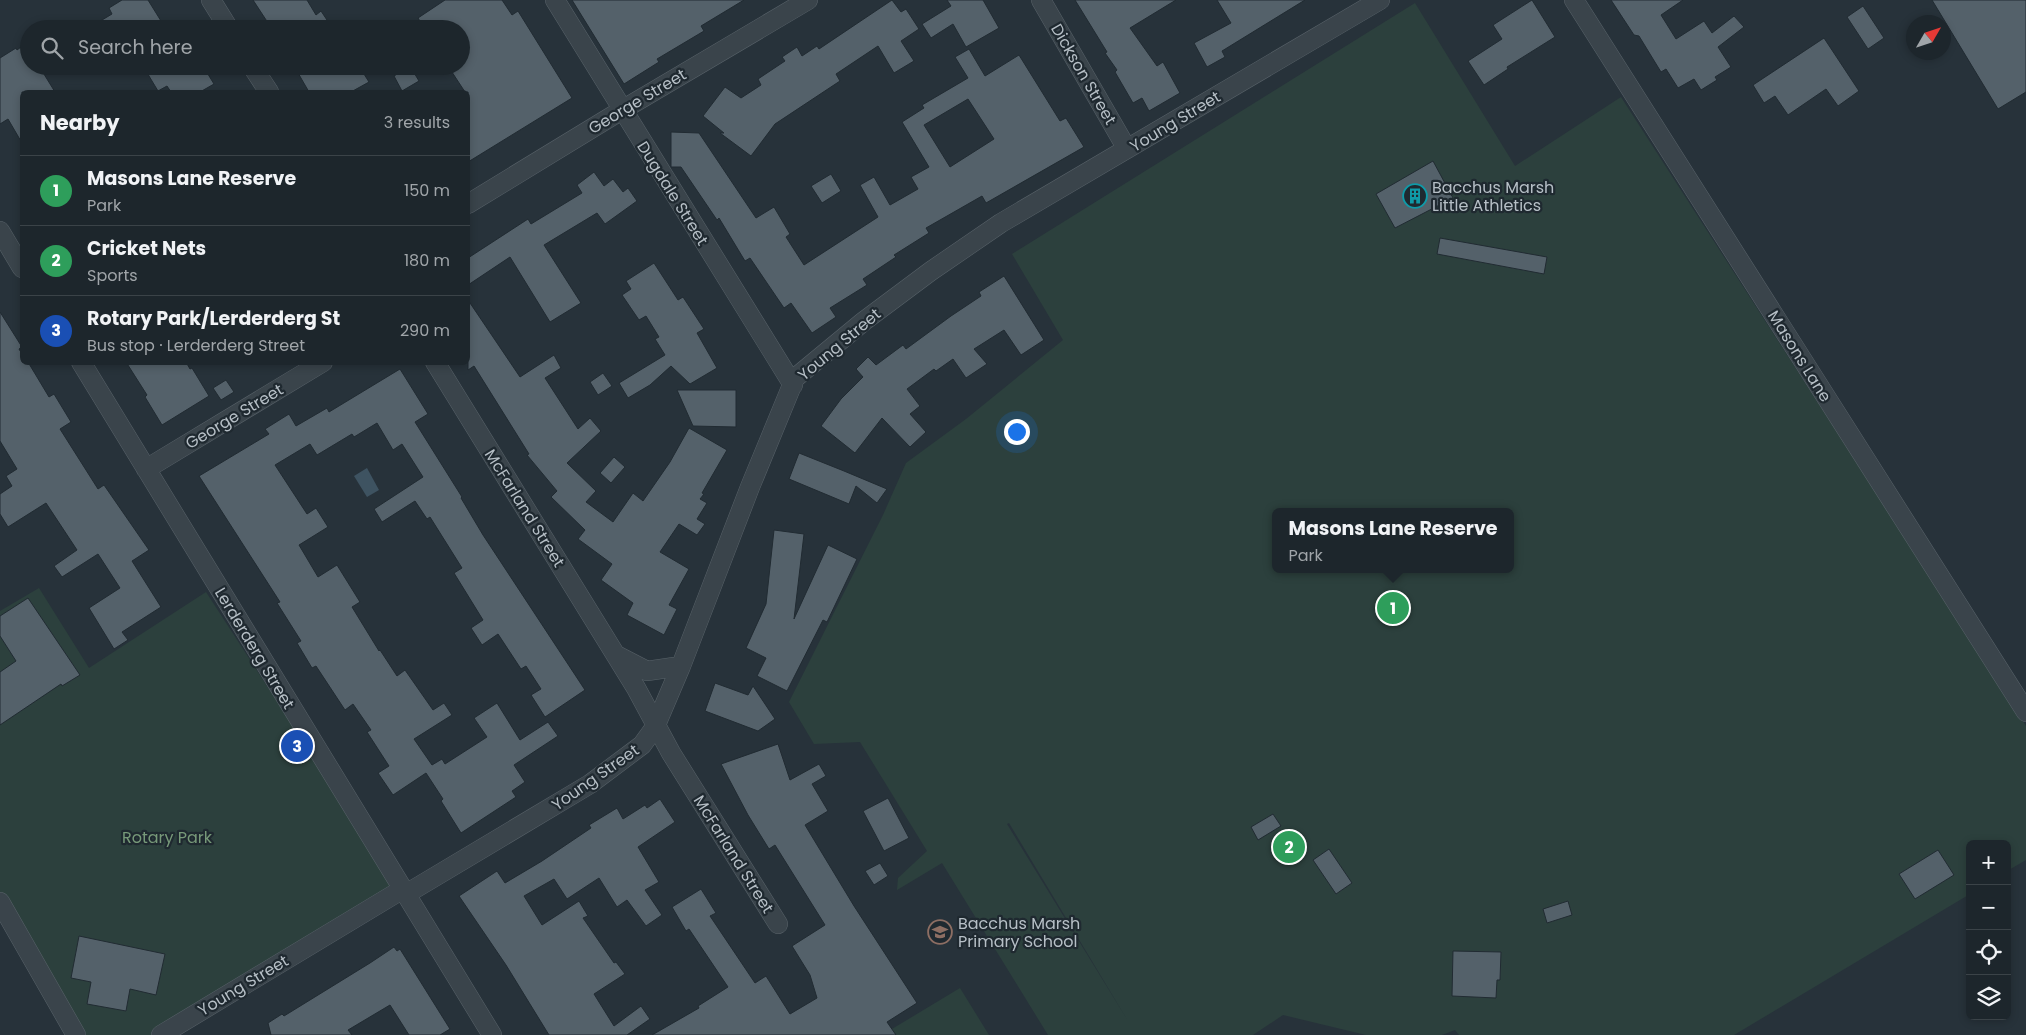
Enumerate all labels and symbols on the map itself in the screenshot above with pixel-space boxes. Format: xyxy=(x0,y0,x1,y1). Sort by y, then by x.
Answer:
north arrow xyxy=(1906,15,1951,60)
street label: Dickson Street xyxy=(1045,20,1122,129)
street label: George Street xyxy=(584,63,691,140)
street label: Young Street xyxy=(1126,85,1225,158)
street label: Dugdale Street xyxy=(631,137,714,250)
place label: Bacchus Marsh Little Athletics xyxy=(1432,176,1554,217)
building icon: Bacchus Marsh Little Athletics xyxy=(1402,183,1428,209)
street label: Young Street xyxy=(793,303,886,386)
street label: Masons Lane xyxy=(1762,306,1837,406)
street label: George Street xyxy=(181,378,288,455)
your location xyxy=(1004,419,1030,445)
street label: McFarland Street xyxy=(479,445,570,572)
street label: Lerderderg Street xyxy=(209,583,300,714)
pin: 1 xyxy=(1377,589,1409,627)
pin: 3 xyxy=(281,727,313,765)
street label: Young Street xyxy=(547,739,644,816)
street label: McFarland Street xyxy=(688,791,779,918)
park label: Rotary Park xyxy=(122,826,213,849)
pin: 2 xyxy=(1273,828,1305,866)
place label: Bacchus Marsh Primary School xyxy=(958,912,1080,953)
school or university icon: Bacchus Marsh Primary School xyxy=(927,919,953,945)
street label: Young Street xyxy=(194,949,293,1022)

